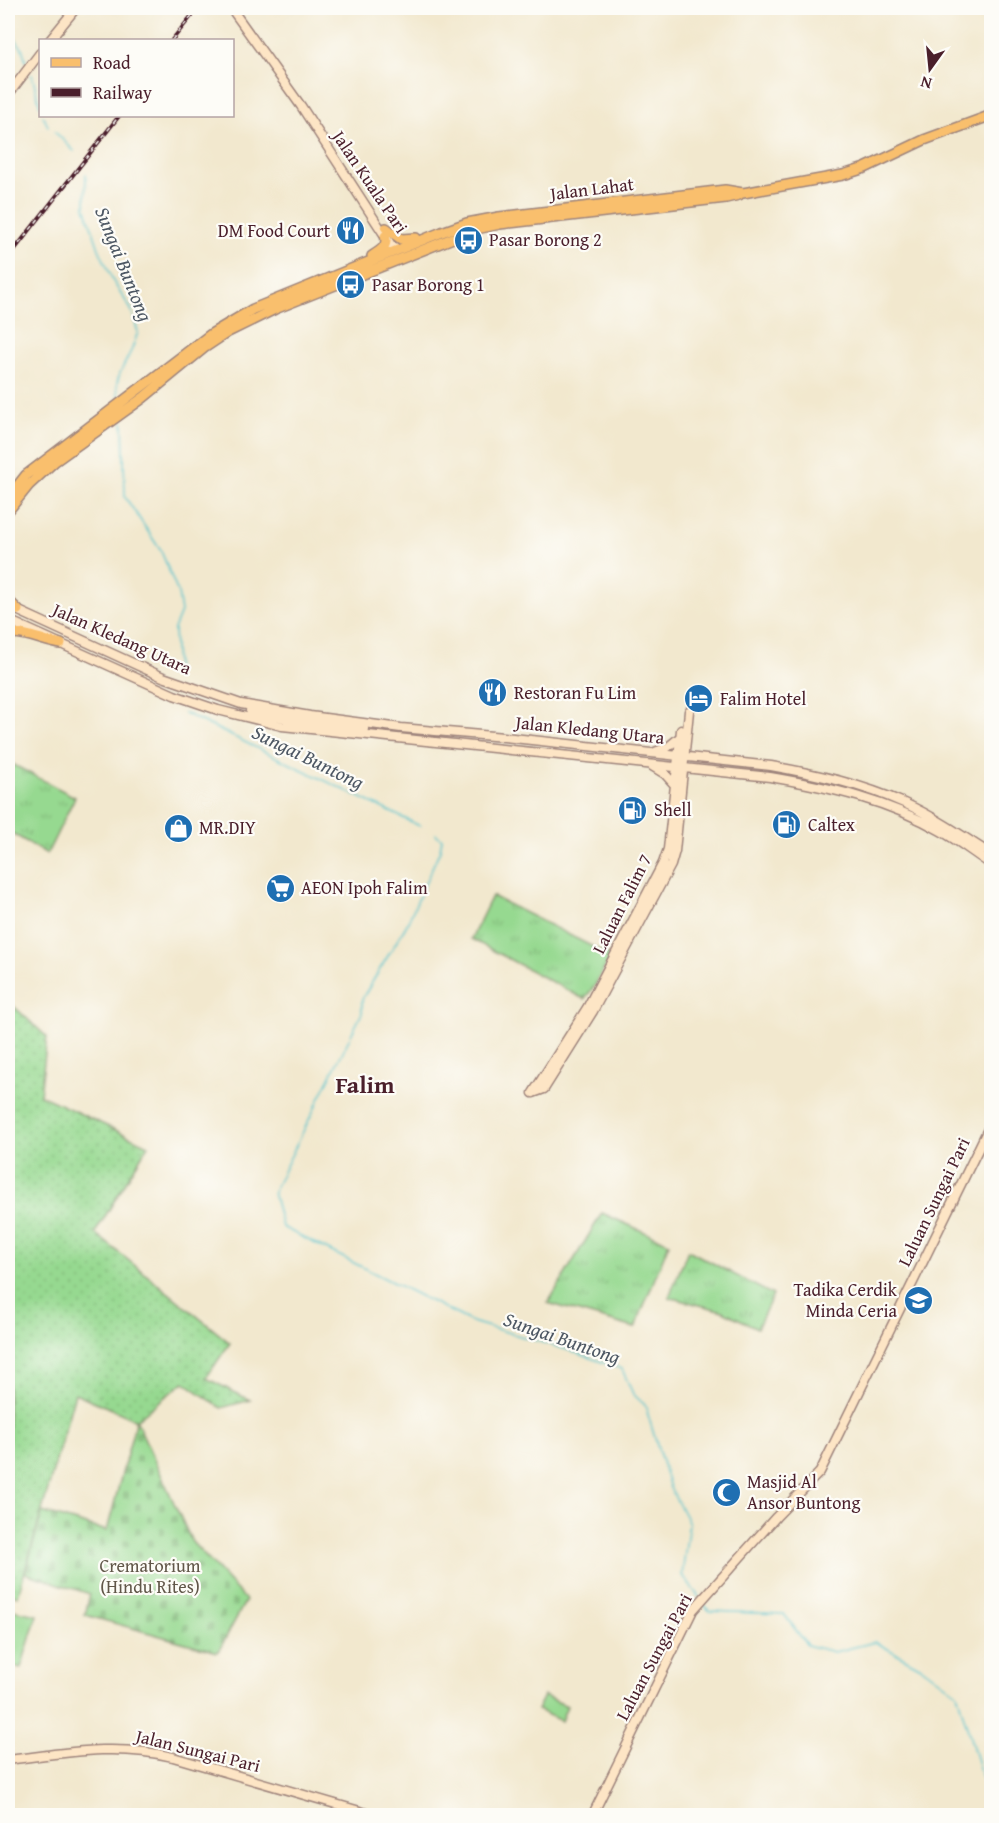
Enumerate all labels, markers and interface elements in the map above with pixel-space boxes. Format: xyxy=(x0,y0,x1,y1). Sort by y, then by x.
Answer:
legend xyxy=(39,39,234,117)
north arrow xyxy=(900,39,960,99)
text: Road xyxy=(93,49,131,76)
text: N xyxy=(918,70,934,96)
text: Railway xyxy=(93,79,152,106)
street label: Jalan Kuala Pari xyxy=(325,123,415,239)
street label: Jalan Lahat xyxy=(547,170,636,207)
water label: Sungai Buntong xyxy=(88,202,161,326)
restaurant icon: DM Food Court xyxy=(335,215,367,247)
place label: DM Food Court xyxy=(218,217,331,244)
bus stop icon: Pasar Borong 2 xyxy=(452,224,484,256)
place label: Pasar Borong 2 xyxy=(489,226,602,253)
bus stop icon: Pasar Borong 1 xyxy=(335,269,367,301)
place label: Pasar Borong 1 xyxy=(372,271,485,298)
street label: Jalan Kledang Utara xyxy=(47,595,196,681)
restaurant icon: Restoran Fu Lim xyxy=(477,677,509,709)
place label: Restoran Fu Lim xyxy=(514,679,637,706)
hotel icon: Falim Hotel xyxy=(683,683,715,715)
place label: Falim Hotel xyxy=(720,685,806,712)
street label: Jalan Kledang Utara xyxy=(512,708,666,751)
water label: Sungai Buntong xyxy=(247,717,369,796)
fuel station icon: Shell xyxy=(617,794,649,826)
place label: Shell xyxy=(654,796,691,823)
fuel station icon: Caltex xyxy=(771,809,803,841)
place label: Caltex xyxy=(808,811,856,838)
shop icon: MR.DIY xyxy=(162,812,194,844)
place label: MR.DIY xyxy=(199,814,256,841)
street label: Laluan Falim 7 xyxy=(585,849,658,958)
supermarket icon: AEON Ipoh Falim xyxy=(264,872,296,904)
place label: AEON Ipoh Falim xyxy=(301,874,428,901)
district label: Falim xyxy=(335,1067,395,1102)
street label: Laluan Sungai Pari xyxy=(891,1133,976,1271)
place label: Tadika Cerdik Minda Ceria xyxy=(794,1276,898,1324)
school or university icon: Tadika Cerdik Minda Ceria xyxy=(902,1284,934,1316)
water label: Sungai Buntong xyxy=(500,1304,624,1371)
place label: Masjid Al Ansor Buntong xyxy=(747,1468,860,1516)
mosque icon: Masjid Al Ansor Buntong xyxy=(710,1476,742,1508)
park label: Crematorium (Hindu Rites) xyxy=(99,1552,201,1600)
street label: Laluan Sungai Pari xyxy=(609,1588,698,1725)
street label: Jalan Sungai Pari xyxy=(131,1721,263,1779)

